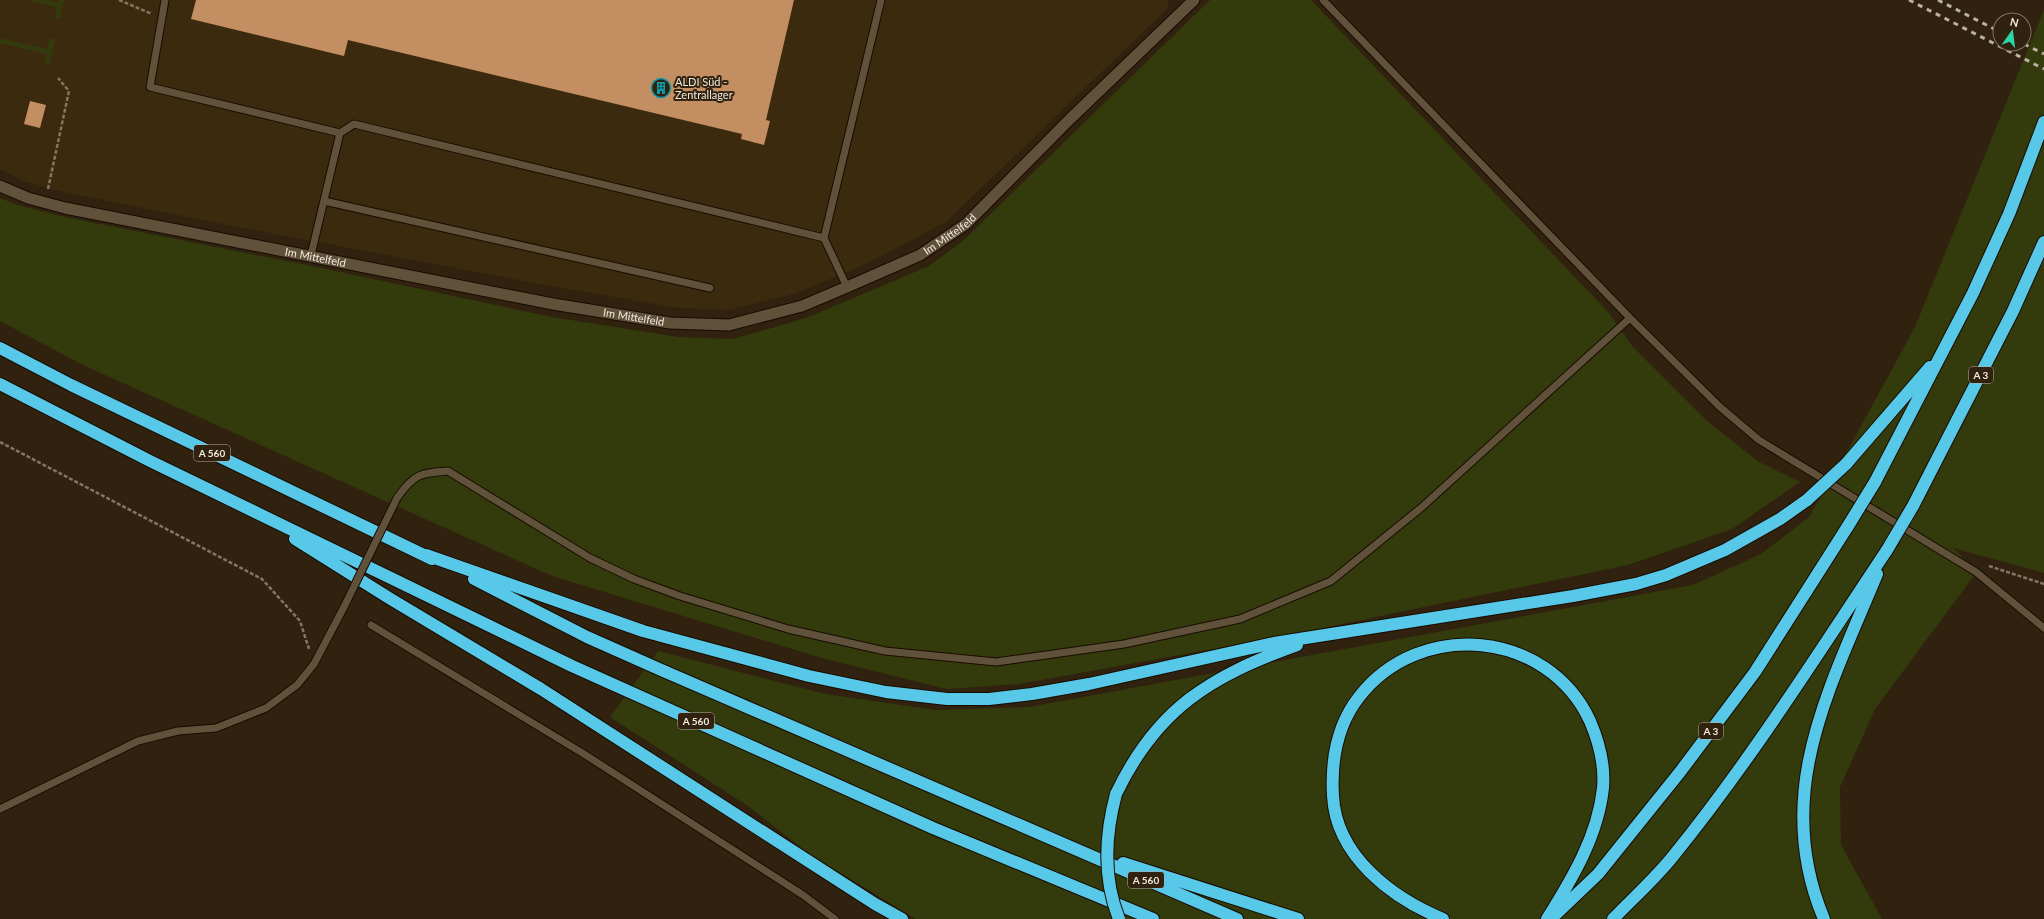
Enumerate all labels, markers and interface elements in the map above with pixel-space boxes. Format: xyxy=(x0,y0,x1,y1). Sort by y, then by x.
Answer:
north arrow xyxy=(1992,12,2032,52)
text: N xyxy=(2009,14,2020,29)
place label: ALDI Süd - Zentrallager xyxy=(675,75,733,101)
building icon: ALDI Süd - Zentrallager xyxy=(650,77,672,99)
street label: Im Mittelfeld xyxy=(921,211,979,257)
street label: Im Mittelfeld xyxy=(284,244,347,269)
street label: Im Mittelfeld xyxy=(602,305,665,328)
road number: A 3 xyxy=(1969,367,1993,383)
road number: A 560 xyxy=(194,445,230,461)
road number: A 560 xyxy=(678,713,714,729)
road number: A 3 xyxy=(1699,723,1723,739)
road number: A 560 xyxy=(1128,872,1164,888)

